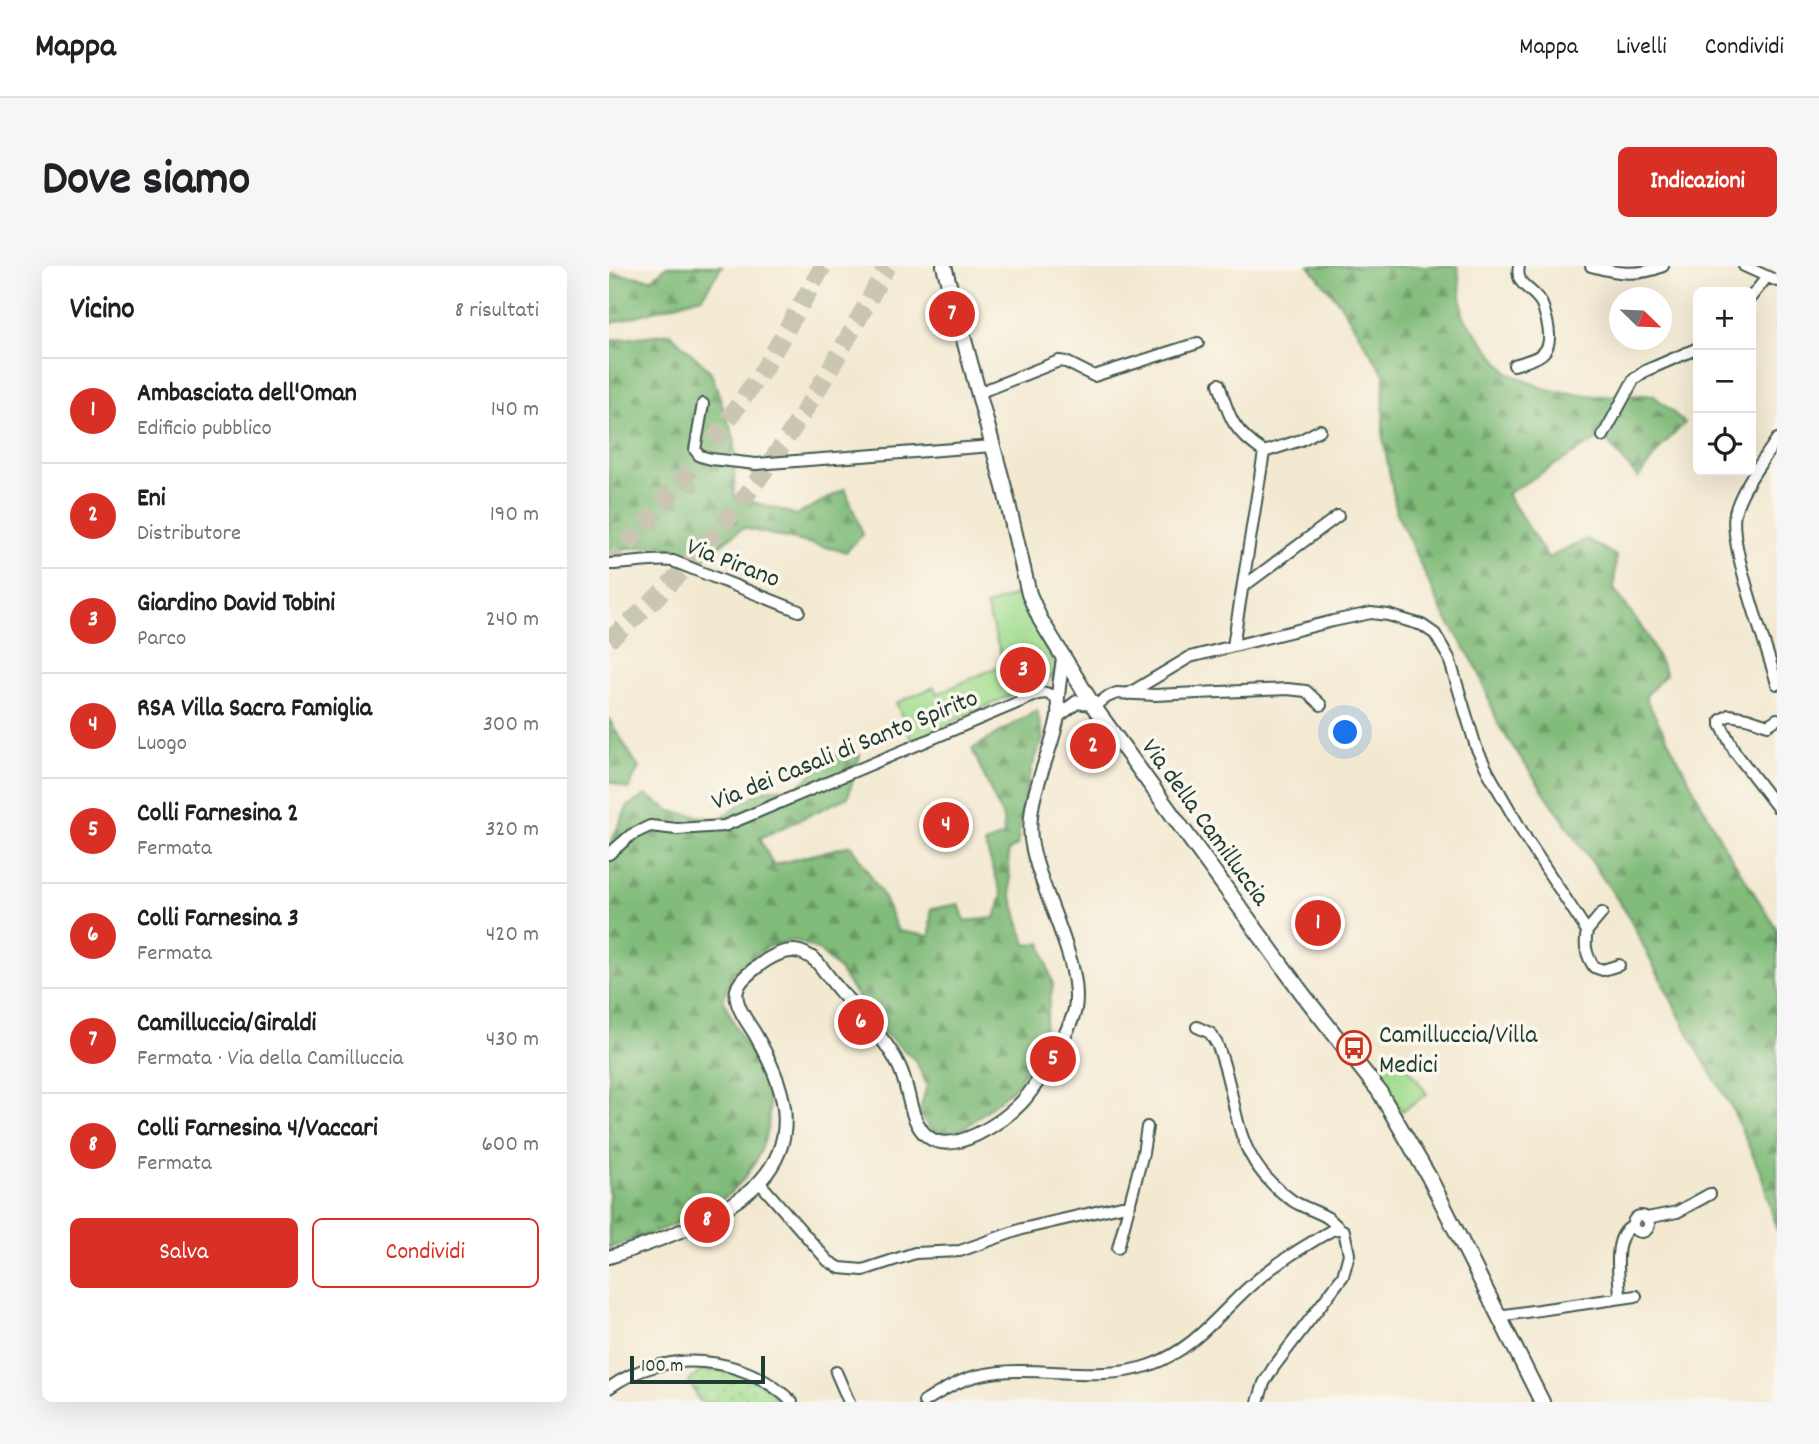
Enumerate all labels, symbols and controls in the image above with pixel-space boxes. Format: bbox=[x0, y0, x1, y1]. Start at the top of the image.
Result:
text: Mappa bbox=[35, 25, 116, 72]
text: Mappa bbox=[1519, 31, 1578, 65]
text: Livelli bbox=[1616, 31, 1667, 65]
text: Condividi bbox=[1705, 31, 1784, 65]
text: Dove siamo bbox=[42, 147, 250, 217]
button: Indicazioni bbox=[1618, 147, 1777, 217]
north arrow bbox=[1609, 287, 1672, 350]
map controls bbox=[1693, 287, 1756, 476]
button: + bbox=[1693, 287, 1756, 350]
pin: 7 bbox=[929, 288, 975, 340]
text: Vicino bbox=[70, 290, 135, 333]
text: 8 risultati bbox=[455, 295, 539, 328]
button: − bbox=[1693, 350, 1756, 413]
text: Ambasciata dell'Oman bbox=[137, 376, 357, 413]
text: 1 bbox=[90, 394, 96, 427]
text: 140 m bbox=[491, 394, 539, 427]
text: Edificio pubblico bbox=[137, 413, 272, 446]
button: locate bbox=[1693, 413, 1756, 476]
text: Eni bbox=[137, 481, 166, 518]
text: 2 bbox=[88, 499, 98, 532]
text: 190 m bbox=[490, 499, 539, 532]
text: Distributore bbox=[137, 518, 241, 551]
street label: Via Pirano bbox=[681, 530, 785, 599]
text: Giardino David Tobini bbox=[137, 586, 335, 623]
text: 3 bbox=[88, 604, 98, 637]
text: 240 m bbox=[486, 604, 539, 637]
text: Parco bbox=[137, 623, 186, 656]
pin: 3 bbox=[1000, 644, 1046, 696]
street label: Via dei Casali di Santo Spirito bbox=[707, 681, 984, 822]
text: RSA Villa Sacra Famiglia bbox=[137, 691, 372, 728]
text: 4 bbox=[88, 709, 98, 742]
text: 300 m bbox=[483, 709, 539, 742]
your location bbox=[1328, 715, 1362, 749]
pin: 2 bbox=[1070, 720, 1116, 772]
text: Luogo bbox=[137, 728, 187, 761]
street label: Via della Camilluccia bbox=[1131, 732, 1278, 915]
text: Colli Farnesina 2 bbox=[137, 796, 299, 833]
pin: 4 bbox=[923, 799, 969, 851]
text: 5 bbox=[88, 814, 98, 847]
text: 320 m bbox=[485, 814, 539, 847]
text: Fermata bbox=[137, 833, 212, 866]
pin: 1 bbox=[1295, 897, 1341, 949]
text: Colli Farnesina 3 bbox=[137, 901, 299, 938]
text: 6 bbox=[87, 919, 99, 952]
text: 420 m bbox=[486, 919, 539, 952]
text: Fermata bbox=[137, 938, 212, 971]
pin: 6 bbox=[838, 996, 884, 1048]
text: Camilluccia/Giraldi bbox=[137, 1006, 316, 1043]
place label: Camilluccia/Villa Medici bbox=[1379, 1018, 1538, 1085]
text: 7 bbox=[89, 1024, 97, 1057]
text: 430 m bbox=[486, 1024, 539, 1057]
bus stop icon: Camilluccia/Villa Medici bbox=[1335, 1029, 1373, 1067]
pin: 5 bbox=[1030, 1033, 1076, 1085]
text: Fermata · Via della Camilluccia bbox=[137, 1043, 403, 1076]
text: Colli Farnesina 4/Vaccari bbox=[137, 1111, 378, 1148]
text: 8 bbox=[88, 1129, 98, 1162]
text: 600 m bbox=[482, 1129, 539, 1162]
text: Fermata bbox=[137, 1148, 212, 1181]
pin: 8 bbox=[684, 1194, 730, 1246]
button: Salva bbox=[70, 1218, 298, 1288]
button: Condividi bbox=[312, 1218, 539, 1288]
scale bar bbox=[630, 1353, 765, 1385]
text: 100 m bbox=[641, 1354, 683, 1381]

